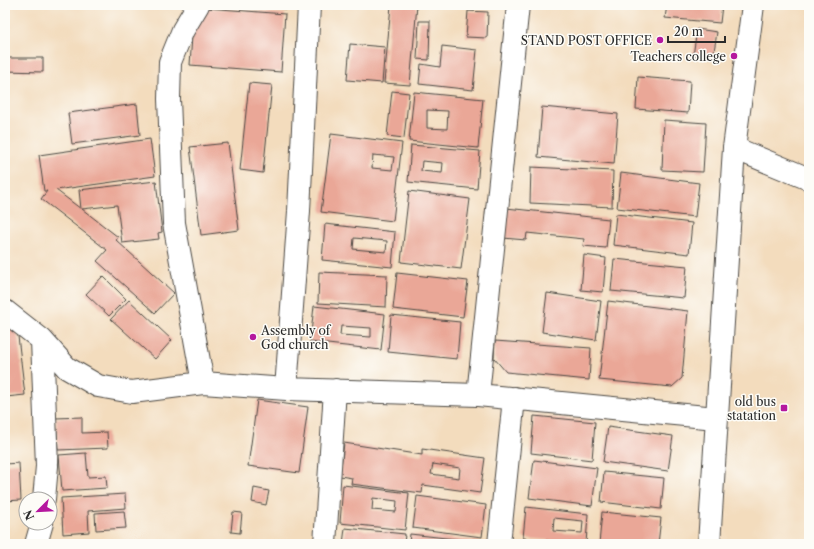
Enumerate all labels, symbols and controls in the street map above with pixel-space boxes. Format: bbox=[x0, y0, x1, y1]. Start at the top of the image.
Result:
scale bar bbox=[668, 18, 725, 44]
text: 20 m bbox=[674, 24, 703, 39]
place label: STAND POST OFFICE bbox=[521, 33, 652, 48]
marker: STAND POST OFFICE bbox=[655, 35, 665, 45]
place label: Teachers college bbox=[631, 49, 726, 64]
marker: Teachers college bbox=[729, 51, 739, 61]
place label: Assembly of God church bbox=[260, 323, 332, 352]
marker: Assembly of God church bbox=[248, 332, 258, 342]
place label: old bus statation bbox=[727, 394, 776, 423]
marker: old bus statation bbox=[779, 403, 789, 413]
north arrow bbox=[18, 491, 58, 531]
text: N bbox=[20, 507, 37, 522]

